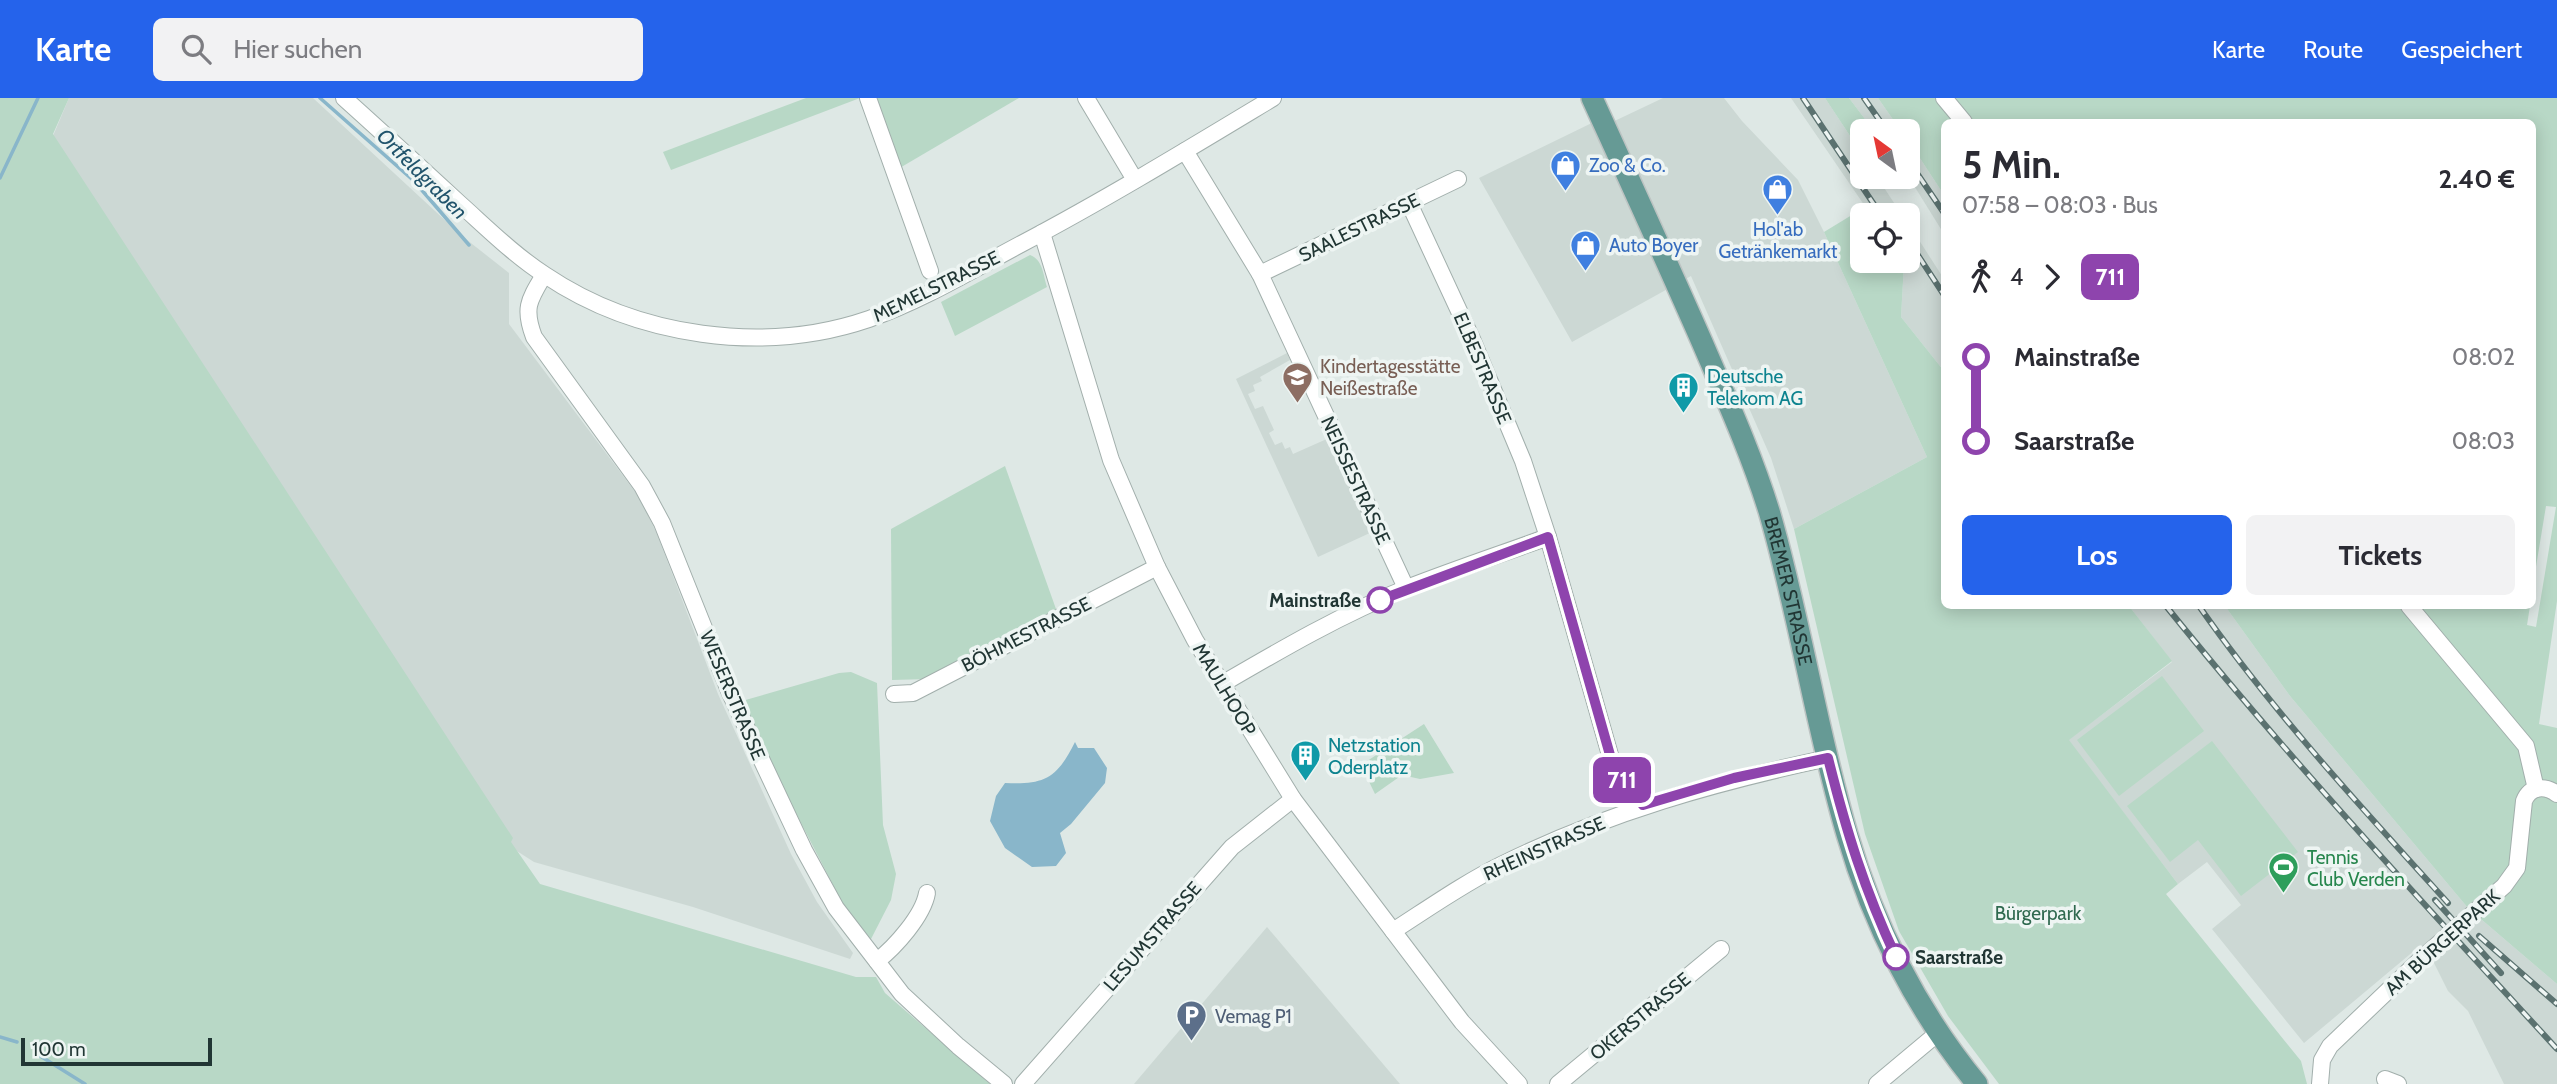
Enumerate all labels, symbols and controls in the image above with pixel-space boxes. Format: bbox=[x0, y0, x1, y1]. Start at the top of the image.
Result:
search box bbox=[153, 18, 643, 81]
text: Karte bbox=[35, 29, 111, 69]
icon: search bbox=[177, 30, 215, 68]
text: Hier suchen bbox=[233, 33, 362, 65]
text: Karte bbox=[2212, 35, 2265, 64]
text: Route bbox=[2303, 35, 2363, 64]
text: Gespeichert bbox=[2401, 35, 2522, 64]
north arrow bbox=[1850, 119, 1920, 189]
map controls bbox=[1850, 119, 1920, 273]
water label: Ortfeldgraben bbox=[372, 123, 473, 224]
text: 5 Min. bbox=[1962, 141, 2061, 188]
shop icon: Zoo & Co. bbox=[1549, 148, 1583, 192]
place label: Zoo & Co. bbox=[1589, 154, 1666, 177]
text: 2.40 € bbox=[2438, 163, 2515, 195]
shop icon: Hol'ab Getränkemarkt bbox=[1761, 173, 1795, 217]
street label: SAALESTRASSE bbox=[1295, 188, 1423, 267]
text: 07:58 – 08:03 · Bus bbox=[1962, 191, 2158, 219]
button: locate bbox=[1850, 203, 1920, 273]
place label: Hol'ab Getränkemarkt bbox=[1719, 218, 1838, 263]
shop icon: Auto Boyer bbox=[1569, 228, 1603, 272]
place label: Auto Boyer bbox=[1609, 234, 1698, 257]
street label: MEMELSTRASSE bbox=[869, 246, 1003, 327]
icon: walk bbox=[1962, 258, 2000, 296]
icon: forward bbox=[2033, 258, 2071, 296]
text: 711 bbox=[2095, 262, 2125, 291]
text: 4 bbox=[2010, 263, 2023, 291]
street label: ELBESTRASSE bbox=[1449, 309, 1516, 427]
text: Mainstraße bbox=[2014, 341, 2140, 373]
text: 08:02 bbox=[2452, 343, 2515, 371]
place label: Kindertagesstätte Neißestraße bbox=[1320, 355, 1461, 400]
school or university icon: Kindertagesstätte Neißestraße bbox=[1280, 360, 1314, 404]
place label: Deutsche Telekom AG bbox=[1707, 365, 1803, 410]
building icon: Deutsche Telekom AG bbox=[1667, 370, 1701, 414]
street label: NEISSESTRASSE bbox=[1316, 413, 1395, 548]
text: Saarstraße bbox=[2014, 425, 2134, 457]
text: 08:03 bbox=[2452, 427, 2515, 455]
street label: BREMER STRASSE bbox=[1759, 514, 1817, 668]
button: Los bbox=[1962, 515, 2232, 595]
button: Tickets bbox=[2246, 515, 2515, 595]
marker: Mainstraße bbox=[1367, 587, 1393, 613]
place label: Mainstraße bbox=[1269, 589, 1361, 612]
street label: BÖHMESTRASSE bbox=[958, 592, 1095, 677]
street label: WESERSTRASSE bbox=[695, 627, 770, 764]
street label: MAULHOOP bbox=[1188, 639, 1261, 740]
place label: Netzstation Oderplatz bbox=[1328, 734, 1421, 779]
building icon: Netzstation Oderplatz bbox=[1288, 739, 1322, 783]
line badge: 711 bbox=[1582, 757, 1662, 803]
text: 711 bbox=[1607, 765, 1637, 794]
street label: RHEINSTRASSE bbox=[1480, 811, 1609, 886]
place label: Tennis Club Verden bbox=[2307, 846, 2405, 891]
sports icon: Tennis Club Verden bbox=[2267, 851, 2301, 895]
street label: LESUMSTRASSE bbox=[1099, 877, 1206, 996]
street label: AM BÜRGERPARK bbox=[2380, 885, 2505, 1000]
park label: Bürgerpark bbox=[1995, 902, 2082, 925]
marker: Saarstraße bbox=[1883, 944, 1909, 970]
place label: Saarstraße bbox=[1915, 946, 2003, 969]
street label: OKERSTRASSE bbox=[1585, 968, 1695, 1065]
parking icon: Vemag P1 bbox=[1175, 999, 1209, 1043]
place label: Vemag P1 bbox=[1215, 1005, 1292, 1028]
scale bar bbox=[21, 1035, 212, 1067]
text: 100 m bbox=[32, 1038, 86, 1061]

